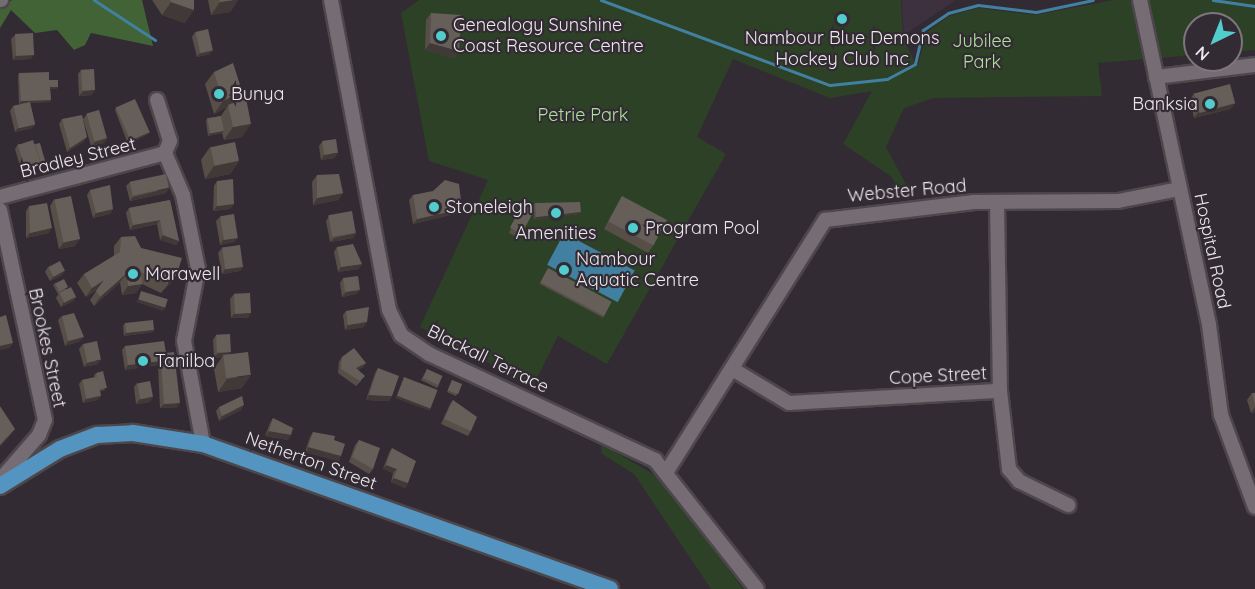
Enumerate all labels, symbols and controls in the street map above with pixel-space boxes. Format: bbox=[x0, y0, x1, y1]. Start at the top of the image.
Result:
marker: Nambour Blue Demons Hockey Club Inc bbox=[835, 12, 849, 26]
north arrow bbox=[1183, 12, 1243, 72]
place label: Genealogy Sunshine Coast Resource Centre bbox=[453, 15, 644, 57]
place label: Nambour Blue Demons Hockey Club Inc bbox=[745, 28, 939, 70]
marker: Genealogy Sunshine Coast Resource Centre bbox=[434, 29, 448, 43]
park label: Jubilee Park bbox=[952, 31, 1012, 74]
text: N bbox=[1191, 42, 1213, 65]
place label: Bunya bbox=[231, 83, 284, 105]
marker: Bunya bbox=[212, 87, 226, 101]
place label: Banksia bbox=[1132, 93, 1198, 115]
marker: Banksia bbox=[1203, 97, 1217, 111]
park label: Petrie Park bbox=[538, 104, 628, 126]
street label: Bradley Street bbox=[18, 133, 138, 183]
street label: Webster Road bbox=[847, 175, 967, 207]
street label: Hospital Road bbox=[1189, 191, 1235, 311]
place label: Stoneleigh bbox=[446, 196, 533, 218]
marker: Stoneleigh bbox=[427, 200, 441, 214]
marker: Amenities bbox=[549, 206, 563, 220]
place label: Program Pool bbox=[645, 217, 760, 239]
marker: Program Pool bbox=[626, 221, 640, 235]
place label: Amenities bbox=[515, 222, 597, 244]
place label: Nambour Aquatic Centre bbox=[576, 249, 699, 292]
place label: Marawell bbox=[145, 263, 220, 285]
marker: Nambour Aquatic Centre bbox=[557, 263, 571, 277]
marker: Marawell bbox=[126, 267, 140, 281]
street label: Brookes Street bbox=[24, 286, 70, 410]
street label: Blackall Terrace bbox=[424, 320, 552, 398]
place label: Tanilba bbox=[155, 350, 215, 372]
marker: Tanilba bbox=[136, 354, 150, 368]
street label: Cope Street bbox=[889, 363, 987, 389]
street label: Netherton Street bbox=[242, 427, 380, 495]

